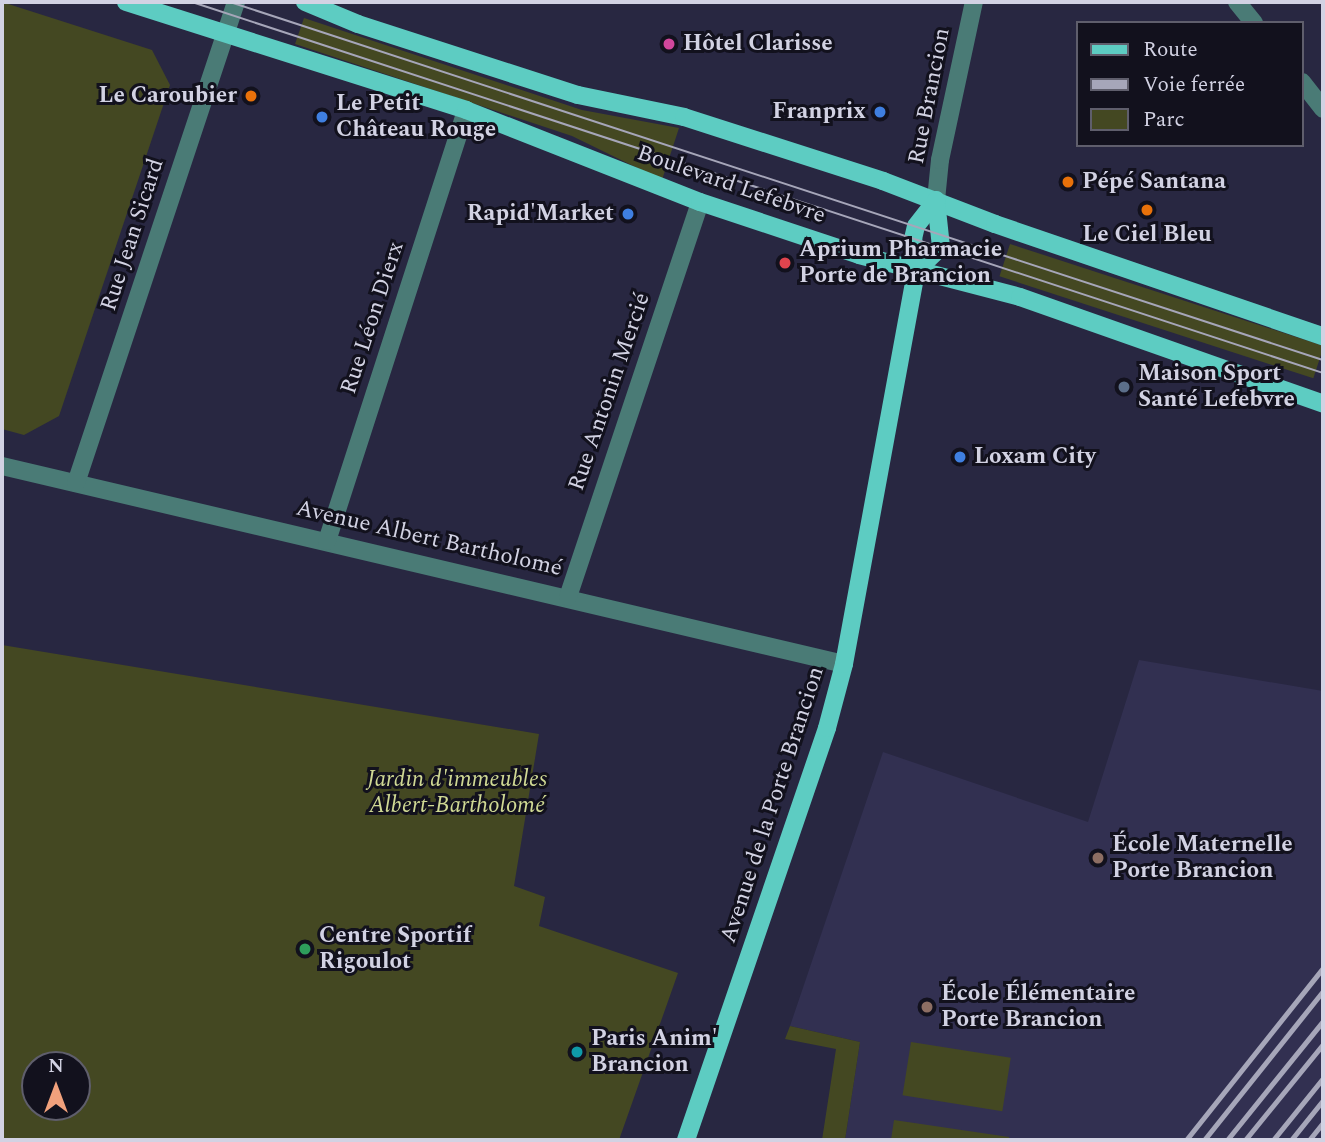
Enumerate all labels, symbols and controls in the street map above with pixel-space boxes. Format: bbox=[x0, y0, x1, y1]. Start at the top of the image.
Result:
legend bbox=[1076, 21, 1304, 147]
street label: Rue Brancion bbox=[903, 26, 957, 166]
place label: Hôtel Clarisse bbox=[683, 30, 833, 58]
text: Route bbox=[1143, 34, 1198, 66]
marker: Hôtel Clarisse bbox=[661, 36, 677, 52]
text: Voie ferrée bbox=[1143, 69, 1245, 101]
place label: Le Caroubier bbox=[99, 82, 237, 110]
marker: Le Caroubier bbox=[243, 88, 259, 104]
place label: Le Petit Château Rouge bbox=[336, 90, 496, 144]
place label: Franprix bbox=[772, 98, 866, 126]
marker: Franprix bbox=[872, 104, 888, 120]
text: Parc bbox=[1143, 104, 1185, 136]
marker: Le Petit Château Rouge bbox=[314, 109, 330, 125]
street label: Boulevard Lefebvre bbox=[633, 140, 829, 230]
street label: Rue Jean Sicard bbox=[95, 155, 171, 315]
place label: Pépé Santana bbox=[1082, 168, 1226, 196]
marker: Pépé Santana bbox=[1060, 174, 1076, 190]
place label: Rapid'Market bbox=[467, 200, 614, 228]
marker: Le Ciel Bleu bbox=[1139, 202, 1155, 218]
marker: Rapid'Market bbox=[620, 206, 636, 222]
place label: Le Ciel Bleu bbox=[1082, 221, 1212, 249]
place label: Aprium Pharmacie Porte de Brancion bbox=[799, 236, 1002, 290]
street label: Rue Léon Dierx bbox=[335, 238, 411, 398]
marker: Aprium Pharmacie Porte de Brancion bbox=[777, 255, 793, 271]
street label: Rue Antonin Mercié bbox=[563, 289, 657, 495]
place label: Maison Sport Santé Lefebvre bbox=[1138, 360, 1295, 414]
marker: Maison Sport Santé Lefebvre bbox=[1116, 379, 1132, 395]
place label: Loxam City bbox=[974, 443, 1096, 471]
marker: Loxam City bbox=[952, 449, 968, 465]
street label: Avenue Albert Bartholomé bbox=[293, 495, 565, 583]
street label: Avenue de la Porte Brancion bbox=[715, 663, 831, 947]
park label: Jardin d'immeubles Albert-Bartholomé bbox=[367, 766, 547, 820]
place label: École Maternelle Porte Brancion bbox=[1112, 831, 1293, 885]
marker: École Maternelle Porte Brancion bbox=[1090, 850, 1106, 866]
place label: Centre Sportif Rigoulot bbox=[319, 922, 471, 976]
marker: Centre Sportif Rigoulot bbox=[297, 941, 313, 957]
place label: École Élémentaire Porte Brancion bbox=[941, 980, 1135, 1034]
marker: École Élémentaire Porte Brancion bbox=[919, 999, 935, 1015]
place label: Paris Anim' Brancion bbox=[591, 1025, 718, 1079]
marker: Paris Anim' Brancion bbox=[569, 1044, 585, 1060]
north arrow bbox=[21, 1051, 91, 1121]
text: N bbox=[48, 1052, 64, 1081]

